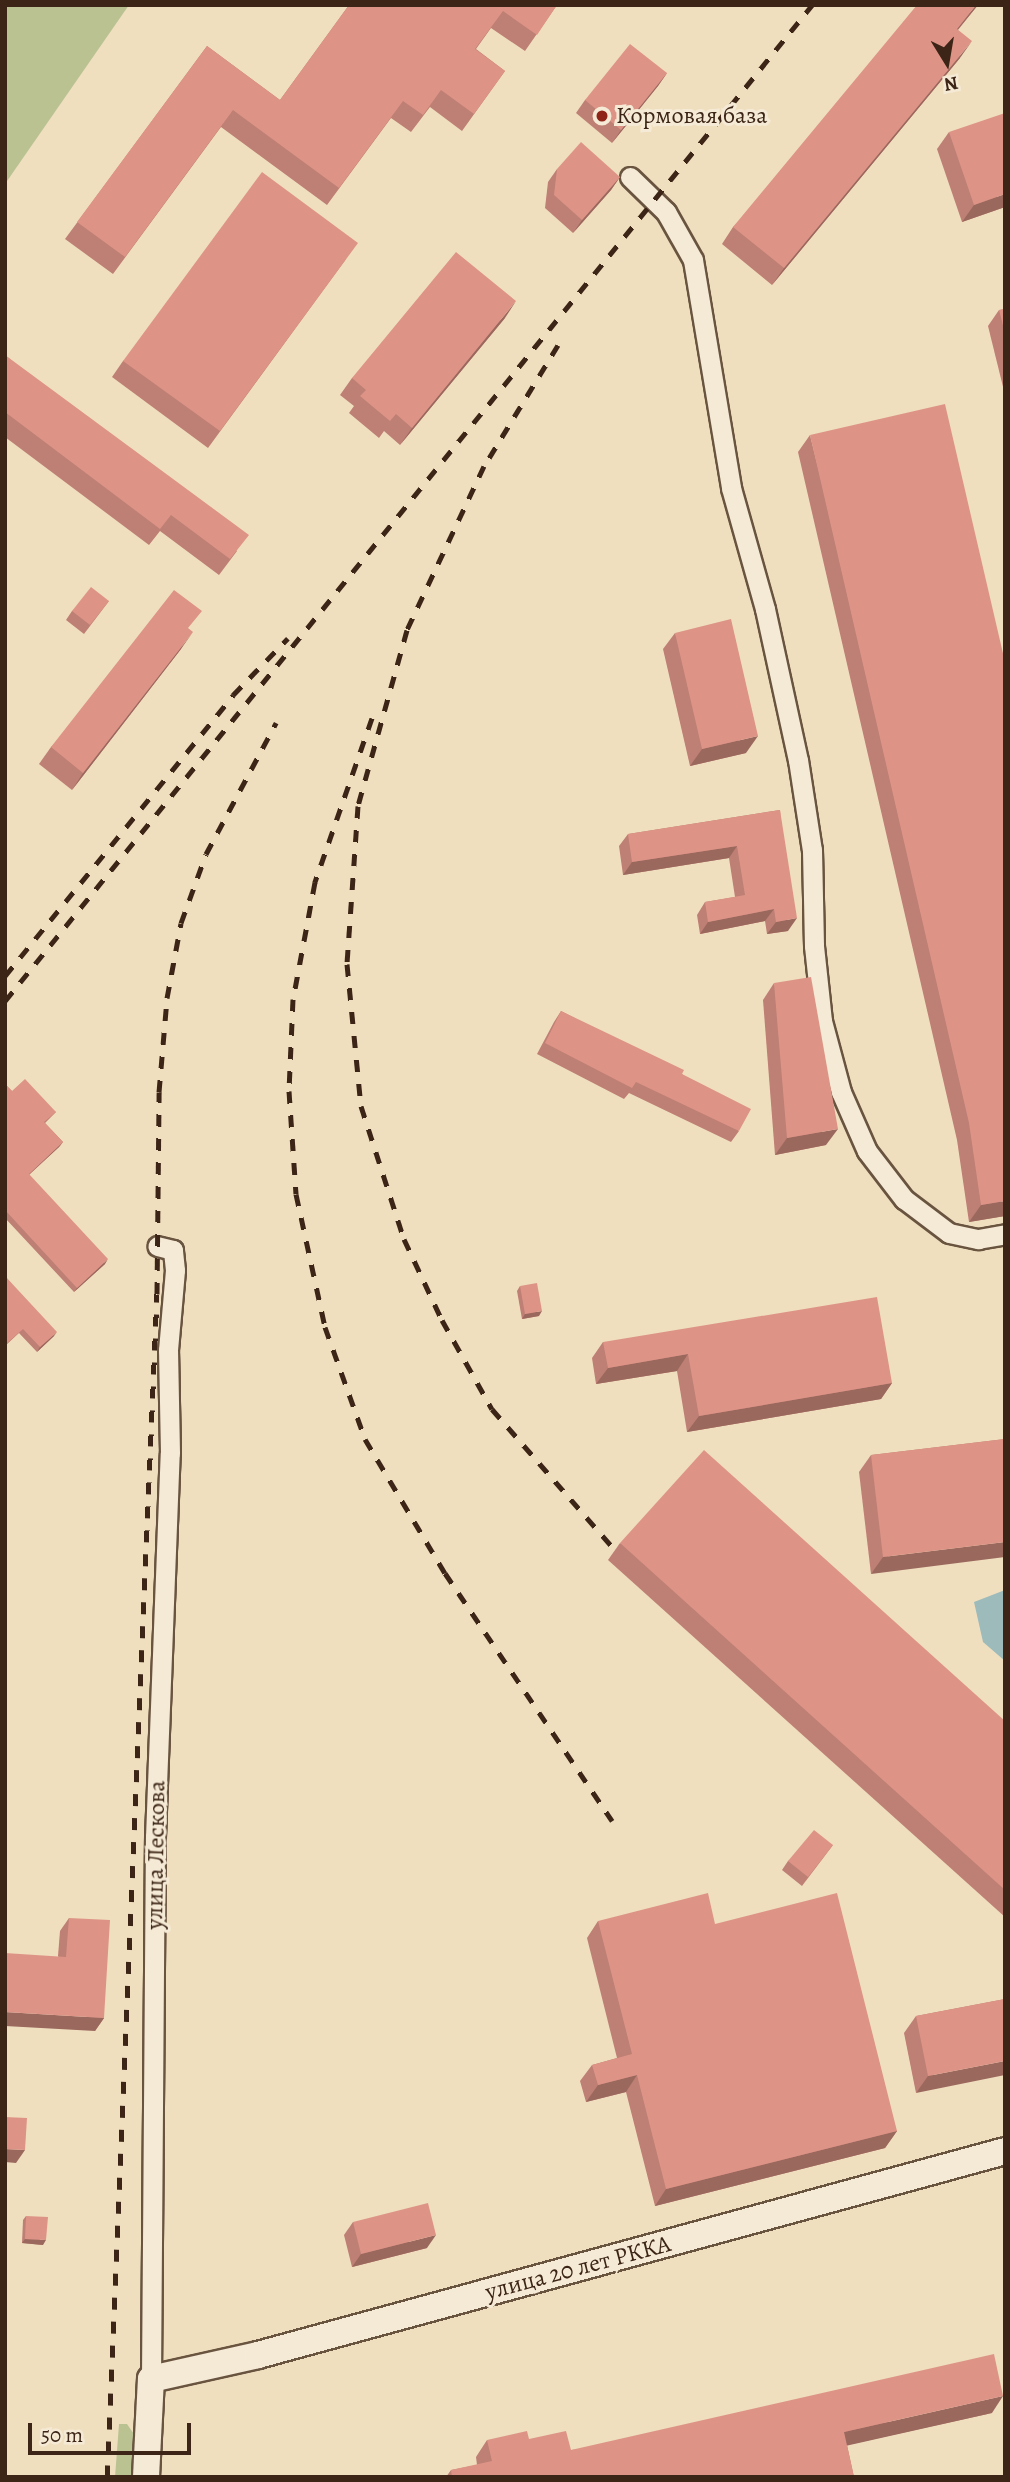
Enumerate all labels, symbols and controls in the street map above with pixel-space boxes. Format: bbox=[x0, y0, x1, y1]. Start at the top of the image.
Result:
north arrow bbox=[912, 28, 982, 98]
text: N bbox=[942, 70, 960, 98]
place label: Кормовая база bbox=[616, 102, 767, 130]
marker: Кормовая база bbox=[594, 108, 610, 124]
street label: улица Лескова bbox=[140, 1780, 172, 1930]
street label: улица 20 лет РККА bbox=[482, 2229, 674, 2307]
scale bar bbox=[32, 2408, 194, 2452]
text: 50 m bbox=[41, 2421, 83, 2449]

